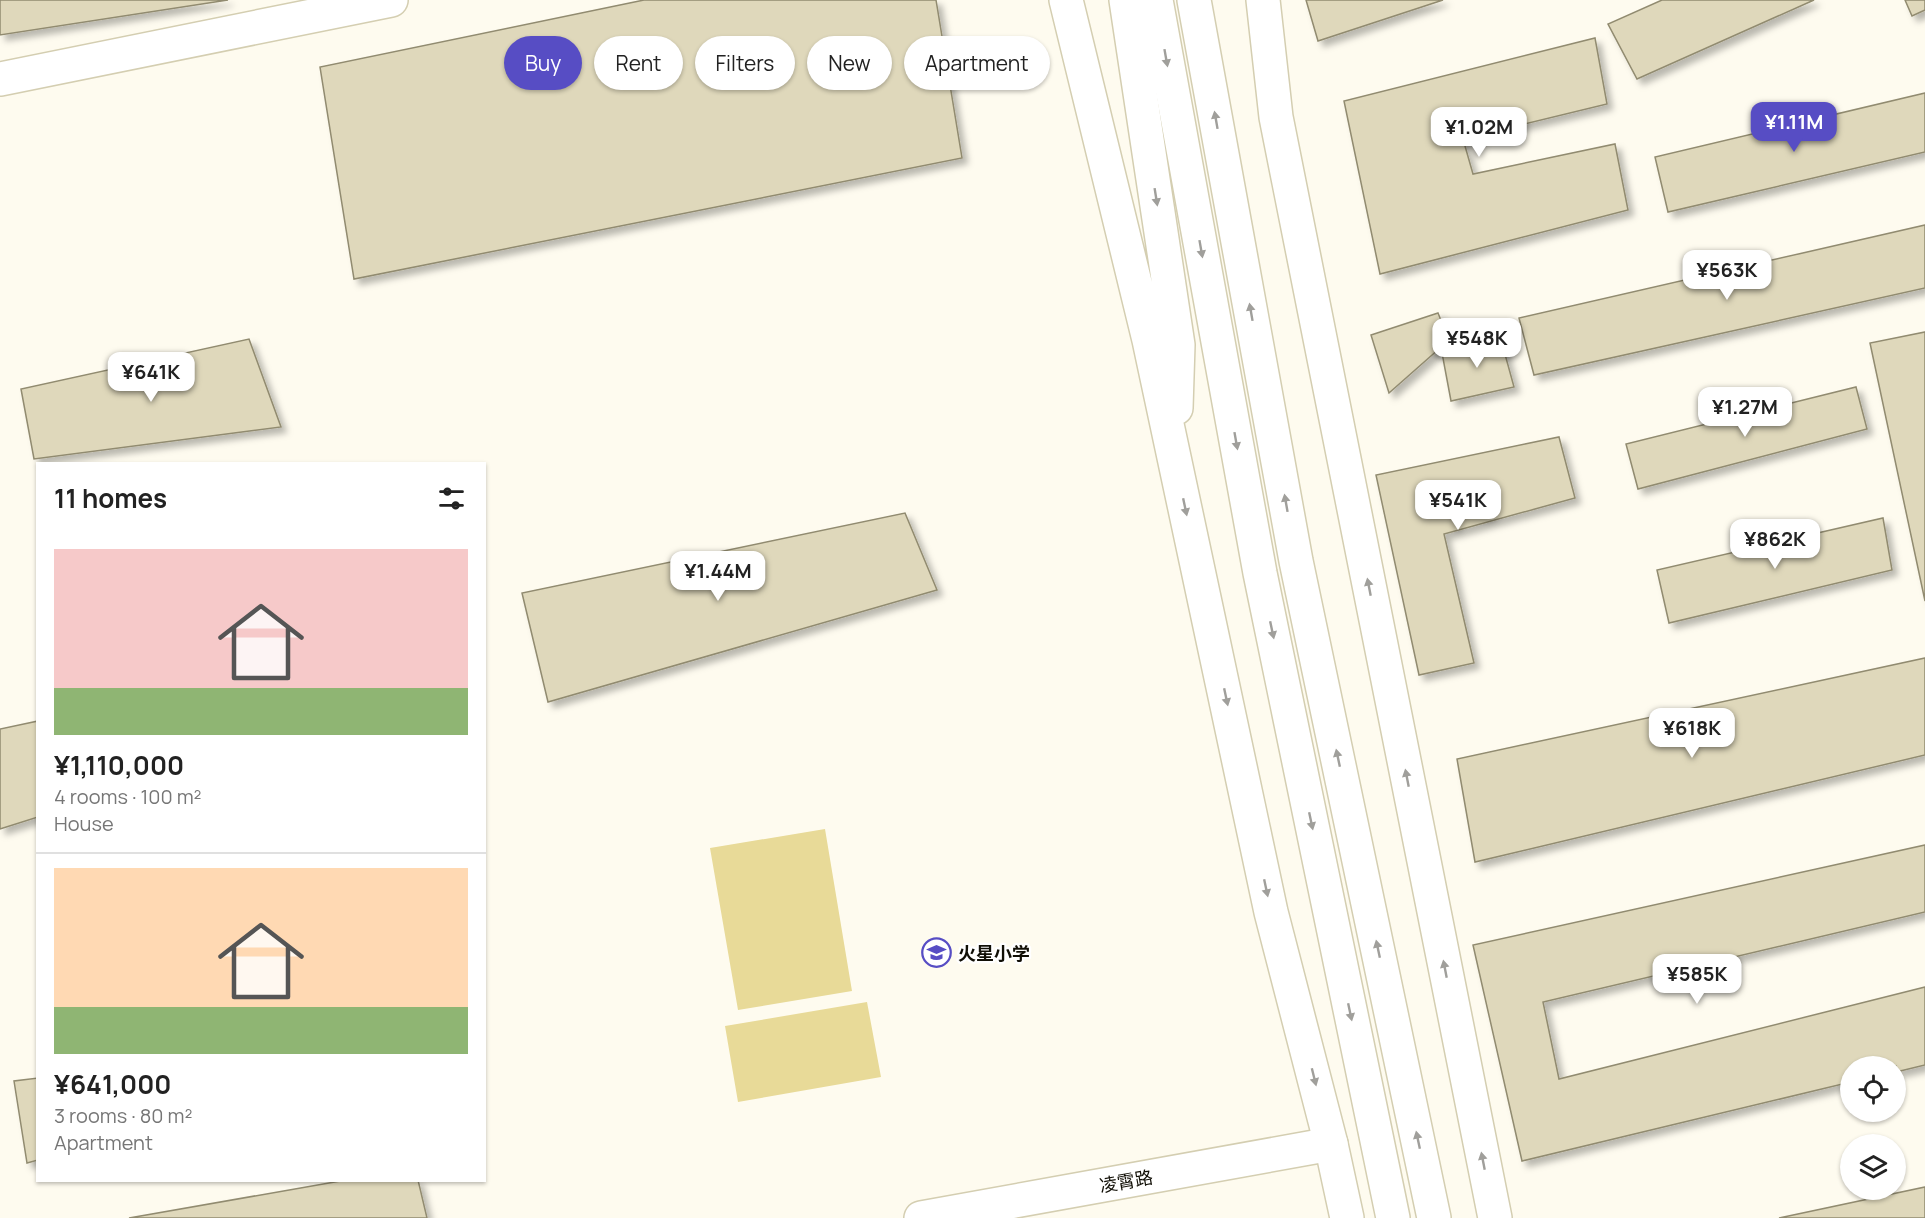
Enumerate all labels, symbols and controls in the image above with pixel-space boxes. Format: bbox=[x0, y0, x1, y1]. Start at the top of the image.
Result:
chip: Buy bbox=[504, 36, 582, 90]
chip: Rent bbox=[594, 36, 683, 90]
chip: Filters bbox=[695, 36, 795, 90]
chip: New bbox=[807, 36, 892, 90]
chip: Apartment bbox=[904, 36, 1050, 90]
one-way arrow bbox=[1162, 48, 1171, 67]
pin: ¥1.11M bbox=[1745, 102, 1843, 153]
pin: ¥1.02M bbox=[1430, 107, 1528, 158]
text: ¥1.11M bbox=[1765, 108, 1823, 135]
one-way arrow bbox=[1211, 110, 1220, 129]
text: ¥1.02M bbox=[1445, 113, 1513, 140]
one-way arrow bbox=[1152, 187, 1161, 206]
one-way arrow bbox=[1197, 240, 1206, 259]
pin: ¥563K bbox=[1685, 250, 1769, 301]
text: ¥563K bbox=[1697, 256, 1757, 283]
one-way arrow bbox=[1246, 302, 1255, 321]
pin: ¥548K bbox=[1435, 318, 1519, 369]
text: ¥548K bbox=[1446, 324, 1508, 351]
pin: ¥641K bbox=[109, 352, 193, 403]
text: ¥641K bbox=[122, 358, 180, 385]
pin: ¥1.27M bbox=[1696, 387, 1794, 438]
text: ¥1.27M bbox=[1712, 393, 1778, 420]
one-way arrow bbox=[1232, 432, 1241, 451]
text: 11 homes bbox=[54, 480, 167, 516]
pin: ¥541K bbox=[1416, 480, 1500, 531]
icon: filters bbox=[435, 482, 468, 515]
text: ¥541K bbox=[1429, 486, 1487, 513]
one-way arrow bbox=[1281, 494, 1290, 513]
one-way arrow bbox=[1181, 497, 1190, 516]
pin: ¥862K bbox=[1733, 519, 1817, 570]
text: ¥862K bbox=[1744, 525, 1806, 552]
pin: ¥1.44M bbox=[669, 551, 767, 602]
text: ¥1.44M bbox=[684, 557, 752, 584]
one-way arrow bbox=[1364, 577, 1373, 596]
icon: home bbox=[207, 588, 315, 696]
one-way arrow bbox=[1268, 621, 1277, 640]
one-way arrow bbox=[1222, 688, 1231, 707]
pin: ¥618K bbox=[1650, 708, 1734, 759]
text: ¥618K bbox=[1663, 714, 1721, 741]
text: ¥1,110,000 bbox=[54, 747, 184, 783]
one-way arrow bbox=[1333, 749, 1342, 768]
one-way arrow bbox=[1402, 768, 1411, 787]
text: 4 rooms · 100 m² bbox=[54, 783, 202, 810]
text: House bbox=[54, 810, 114, 837]
one-way arrow bbox=[1307, 812, 1316, 831]
one-way arrow bbox=[1262, 879, 1272, 897]
icon: home bbox=[207, 907, 315, 1015]
school or university icon: 火星小学 bbox=[921, 937, 953, 969]
one-way arrow bbox=[1372, 940, 1382, 959]
place label: 火星小学 bbox=[958, 941, 1030, 965]
pin: ¥585K bbox=[1655, 954, 1739, 1005]
one-way arrow bbox=[1440, 960, 1449, 979]
text: ¥585K bbox=[1667, 960, 1727, 987]
one-way arrow bbox=[1346, 1003, 1356, 1022]
map controls bbox=[1840, 1056, 1906, 1200]
button: locate bbox=[1840, 1056, 1906, 1122]
text: ¥641,000 bbox=[54, 1066, 171, 1102]
one-way arrow bbox=[1309, 1068, 1319, 1086]
text: 3 rooms · 80 m² bbox=[54, 1102, 193, 1129]
text: Apartment bbox=[54, 1129, 153, 1156]
one-way arrow bbox=[1412, 1131, 1422, 1149]
button: layers bbox=[1840, 1134, 1906, 1200]
one-way arrow bbox=[1478, 1151, 1488, 1170]
street label: 凌霄路 bbox=[1097, 1164, 1155, 1198]

